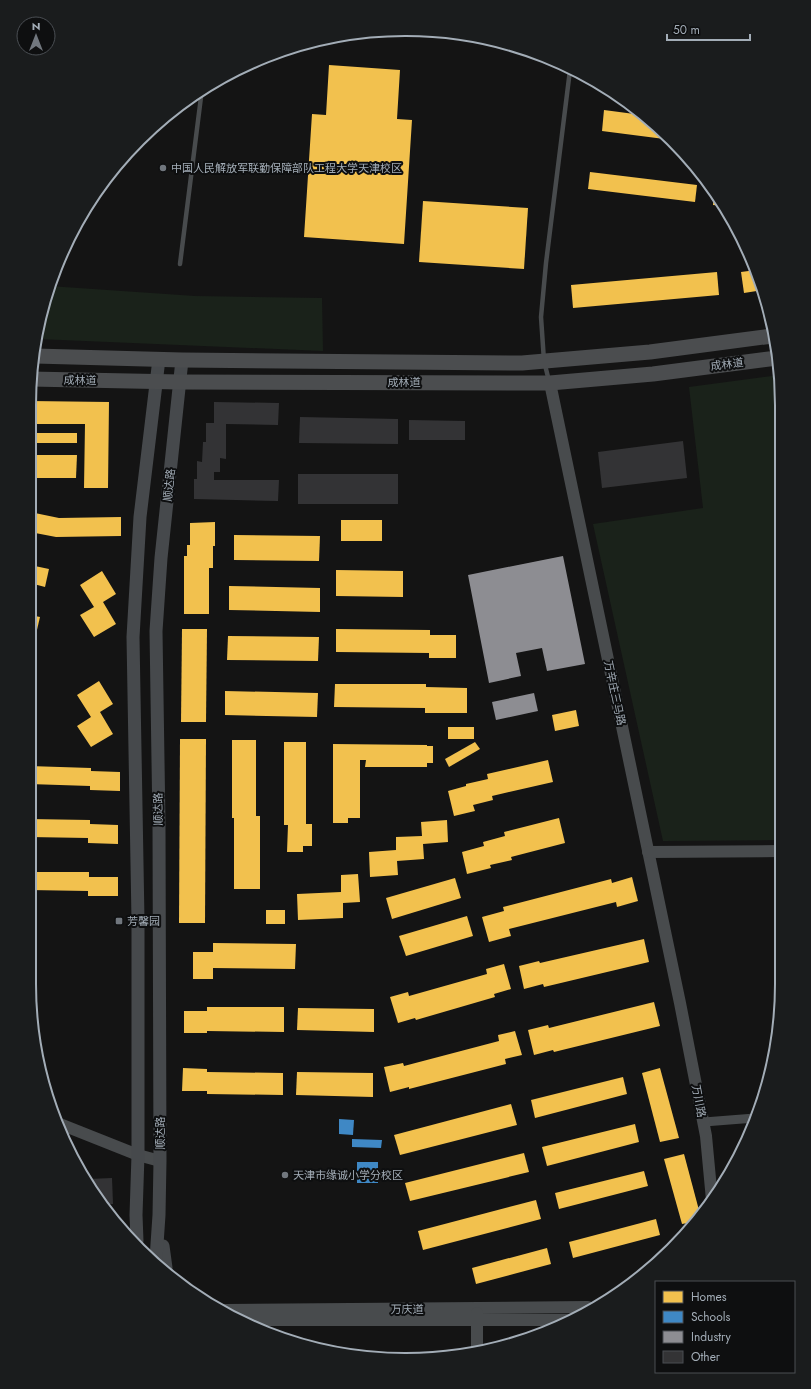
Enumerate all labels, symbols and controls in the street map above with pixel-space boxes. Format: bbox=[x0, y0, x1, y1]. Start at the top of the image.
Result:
north arrow bbox=[16, 16, 56, 56]
scale bar bbox=[667, 16, 750, 42]
text: N bbox=[32, 18, 40, 34]
text: 50 m bbox=[673, 21, 700, 39]
place label: 中国人民解放军联勤保障部队工程大学天津校区 bbox=[171, 160, 402, 176]
marker: 中国人民解放军联勤保障部队工程大学天津校区 bbox=[158, 163, 168, 173]
street label: 成林道 bbox=[710, 354, 744, 374]
street label: 成林道 bbox=[63, 372, 97, 388]
street label: 成林道 bbox=[388, 374, 421, 390]
street label: 顺达路 bbox=[159, 468, 179, 502]
street label: 万辛庄三马路 bbox=[600, 659, 630, 727]
street label: 顺达路 bbox=[150, 792, 166, 826]
place label: 芳馨园 bbox=[127, 913, 160, 929]
marker: 芳馨园 bbox=[114, 916, 124, 926]
street label: 万川路 bbox=[688, 1083, 710, 1119]
street label: 顺达路 bbox=[152, 1117, 168, 1150]
place label: 天津市缘诚小学分校区 bbox=[293, 1167, 403, 1183]
marker: 天津市缘诚小学分校区 bbox=[280, 1170, 290, 1180]
legend bbox=[655, 1281, 795, 1373]
text: Homes bbox=[691, 1288, 727, 1306]
street label: 万庆道 bbox=[391, 1301, 424, 1317]
text: Schools bbox=[691, 1308, 730, 1326]
text: Industry bbox=[691, 1328, 732, 1346]
text: Other bbox=[691, 1348, 721, 1366]

